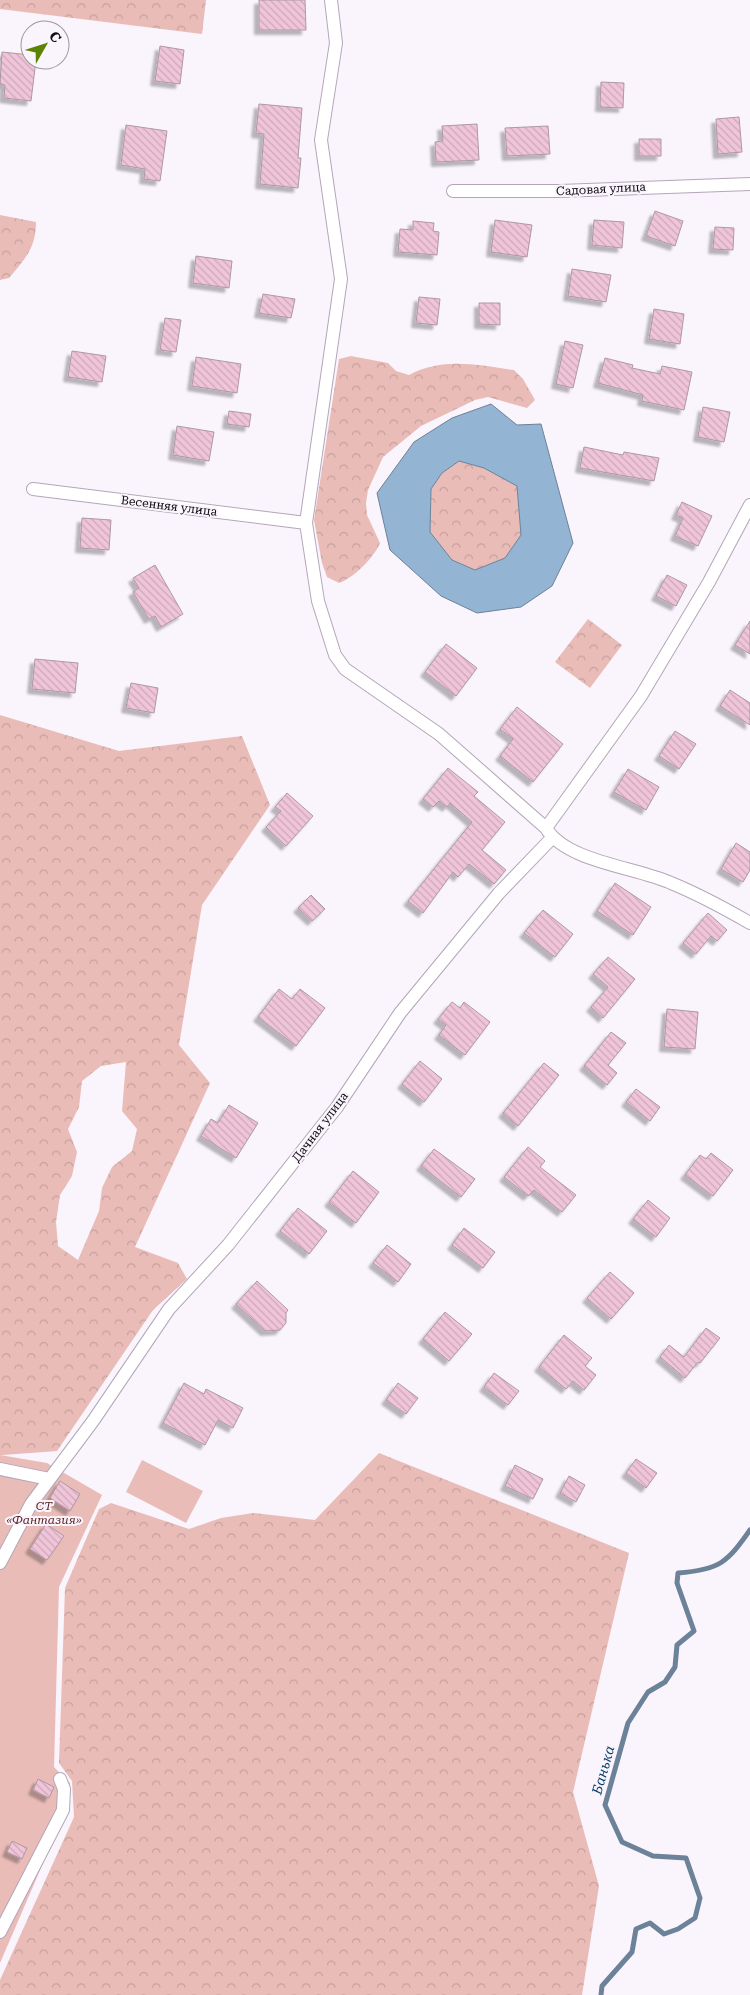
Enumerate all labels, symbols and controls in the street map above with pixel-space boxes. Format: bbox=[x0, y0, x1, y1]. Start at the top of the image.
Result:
north arrow bbox=[20, 20, 70, 70]
text: С bbox=[46, 28, 65, 46]
street label: Садовая улица bbox=[556, 180, 647, 198]
street label: Весенняя улица bbox=[120, 493, 218, 519]
street label: Дачная улица bbox=[289, 1089, 351, 1165]
park label: СТ «Фантазия» bbox=[6, 1499, 82, 1527]
water label: Банька bbox=[588, 1744, 618, 1797]

